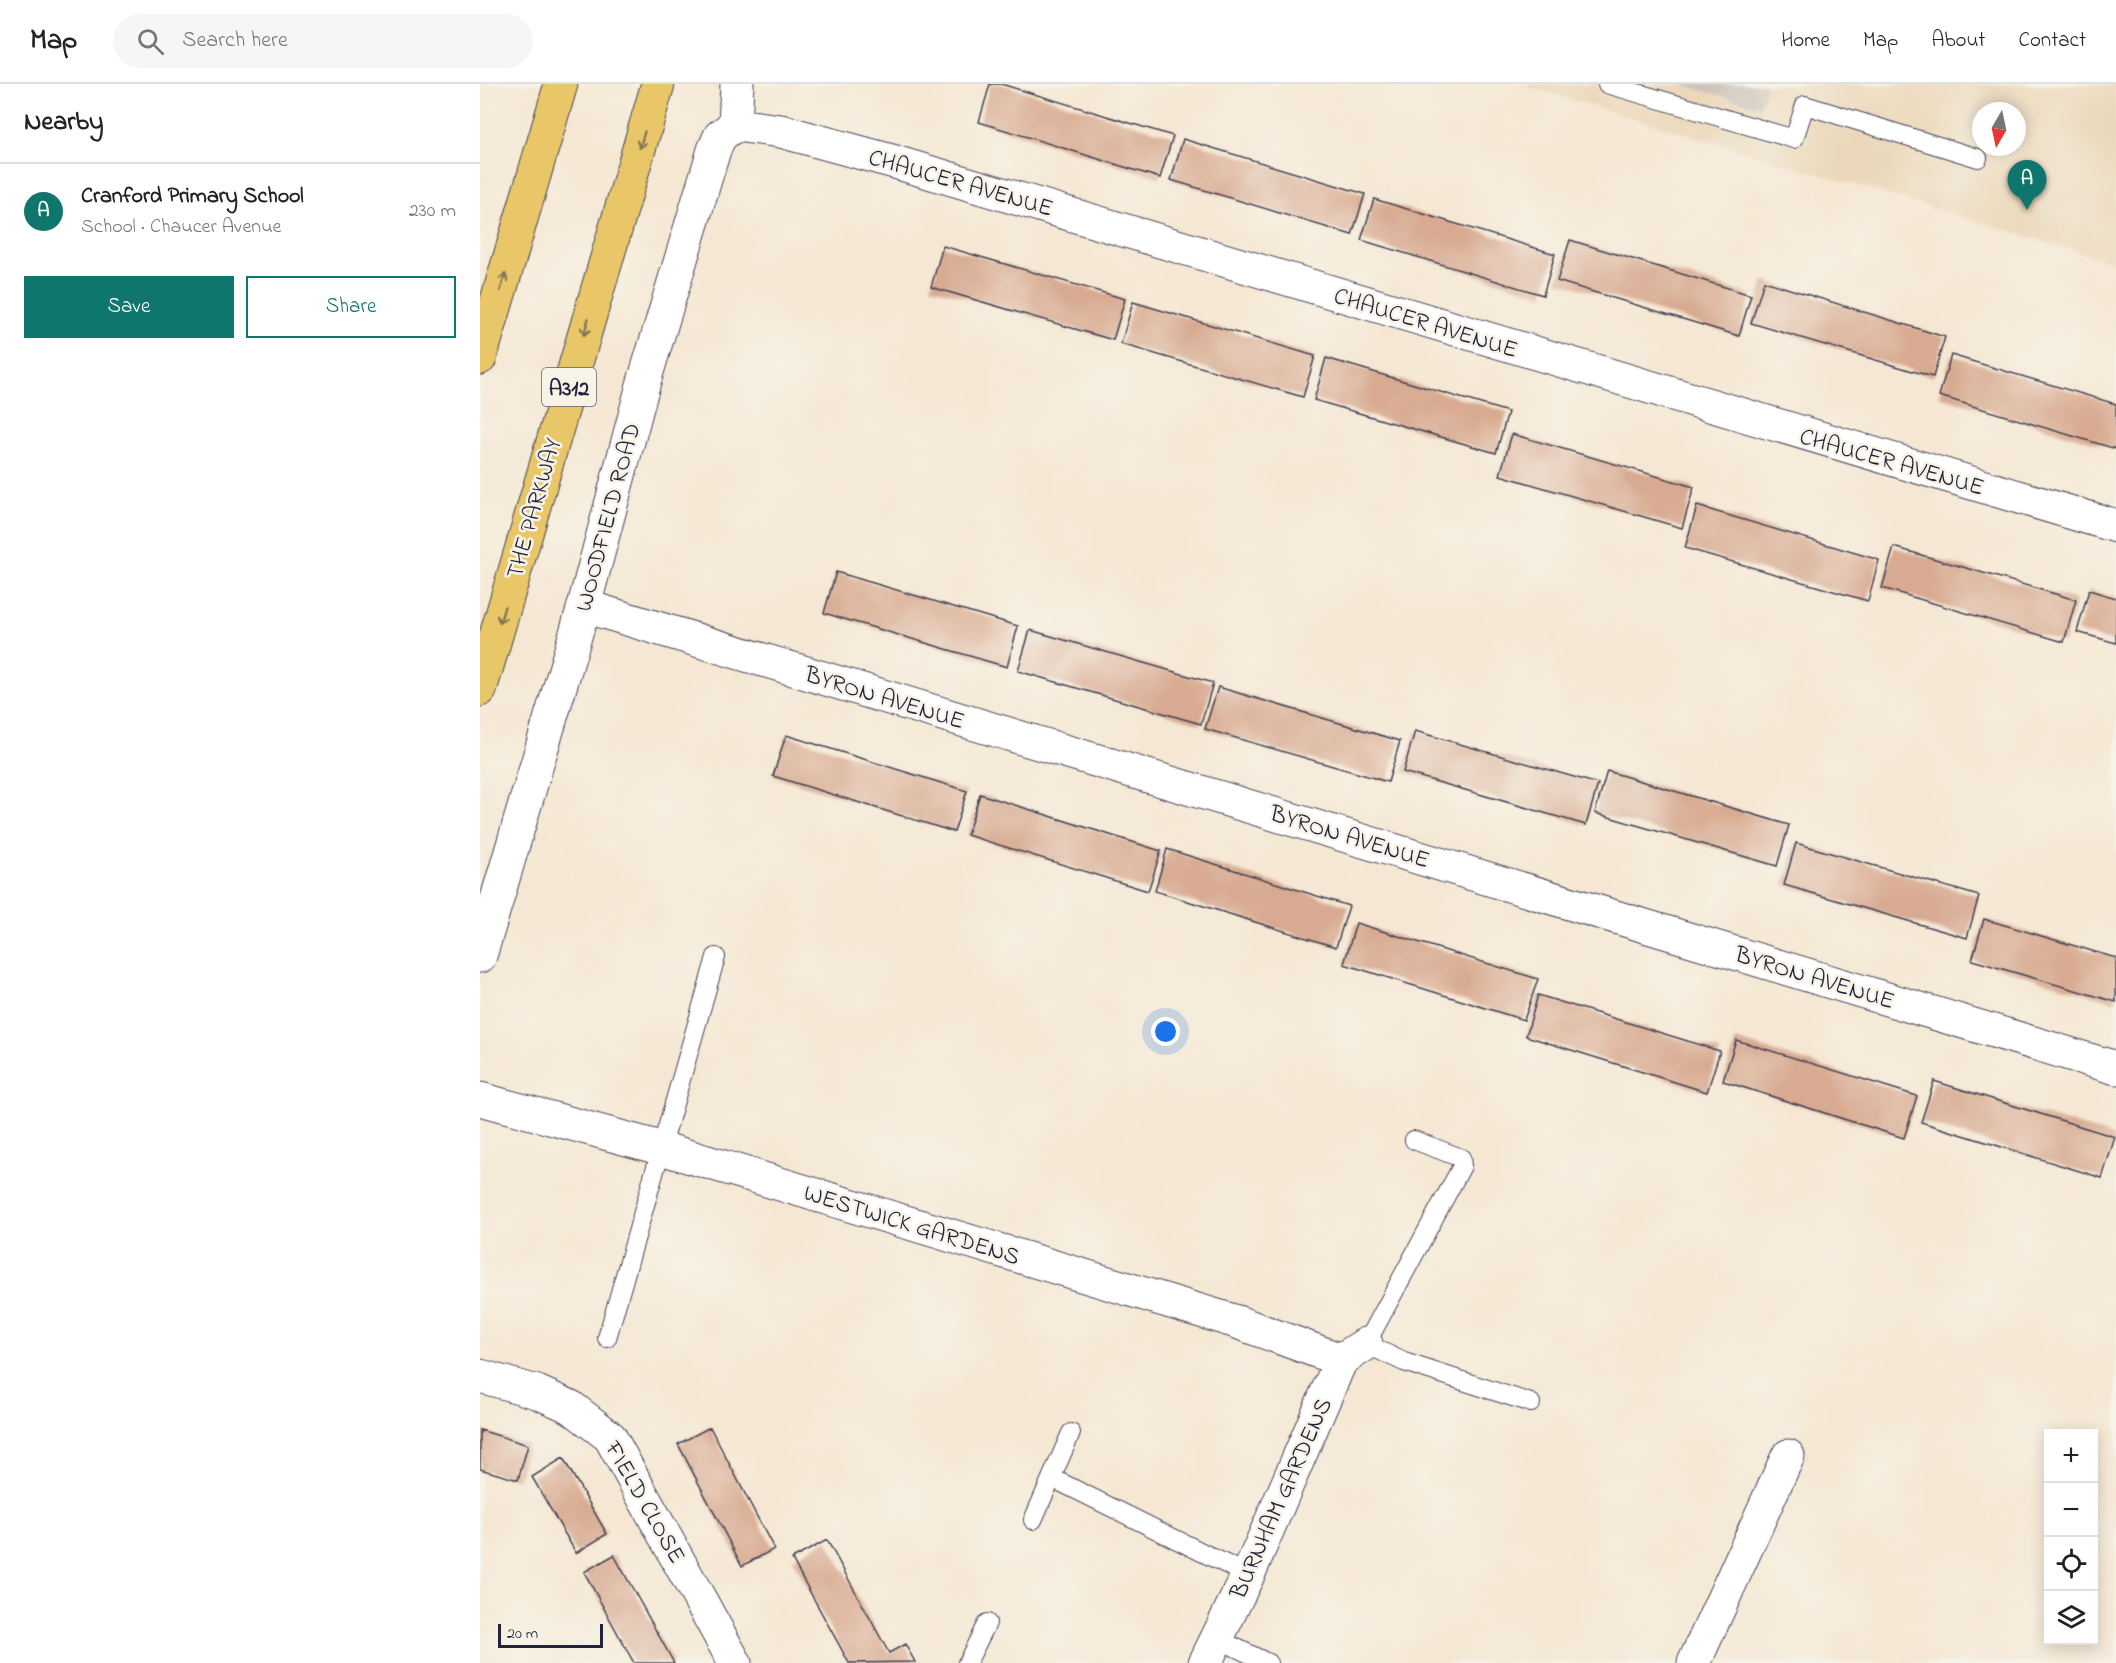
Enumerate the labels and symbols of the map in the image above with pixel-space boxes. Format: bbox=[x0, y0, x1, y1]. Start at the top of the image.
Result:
north arrow bbox=[1972, 102, 2026, 156]
one-way arrow bbox=[636, 130, 647, 149]
street label: CHAUCER AVENUE bbox=[864, 141, 1057, 227]
pin: A bbox=[2008, 160, 2046, 210]
one-way arrow bbox=[498, 273, 509, 292]
street label: CHAUCER AVENUE bbox=[1329, 280, 1522, 369]
one-way arrow bbox=[580, 317, 591, 336]
road number: A312 bbox=[542, 368, 596, 406]
street label: WOODFIELD ROAD bbox=[567, 420, 651, 616]
street label: CHAUCER AVENUE bbox=[1795, 420, 1988, 506]
street label: THE PARKWAY bbox=[499, 434, 572, 583]
one-way arrow bbox=[496, 605, 507, 624]
street label: BYRON AVENUE bbox=[799, 658, 968, 740]
street label: BYRON AVENUE bbox=[1264, 797, 1433, 879]
street label: BYRON AVENUE bbox=[1729, 938, 1898, 1020]
your location bbox=[1151, 1017, 1180, 1046]
street label: WESTWICK GARDENS bbox=[799, 1177, 1024, 1276]
street label: BURNHAM GARDENS bbox=[1222, 1393, 1342, 1606]
street label: FIELD CLOSE bbox=[594, 1435, 693, 1571]
scale bar bbox=[498, 1621, 603, 1648]

